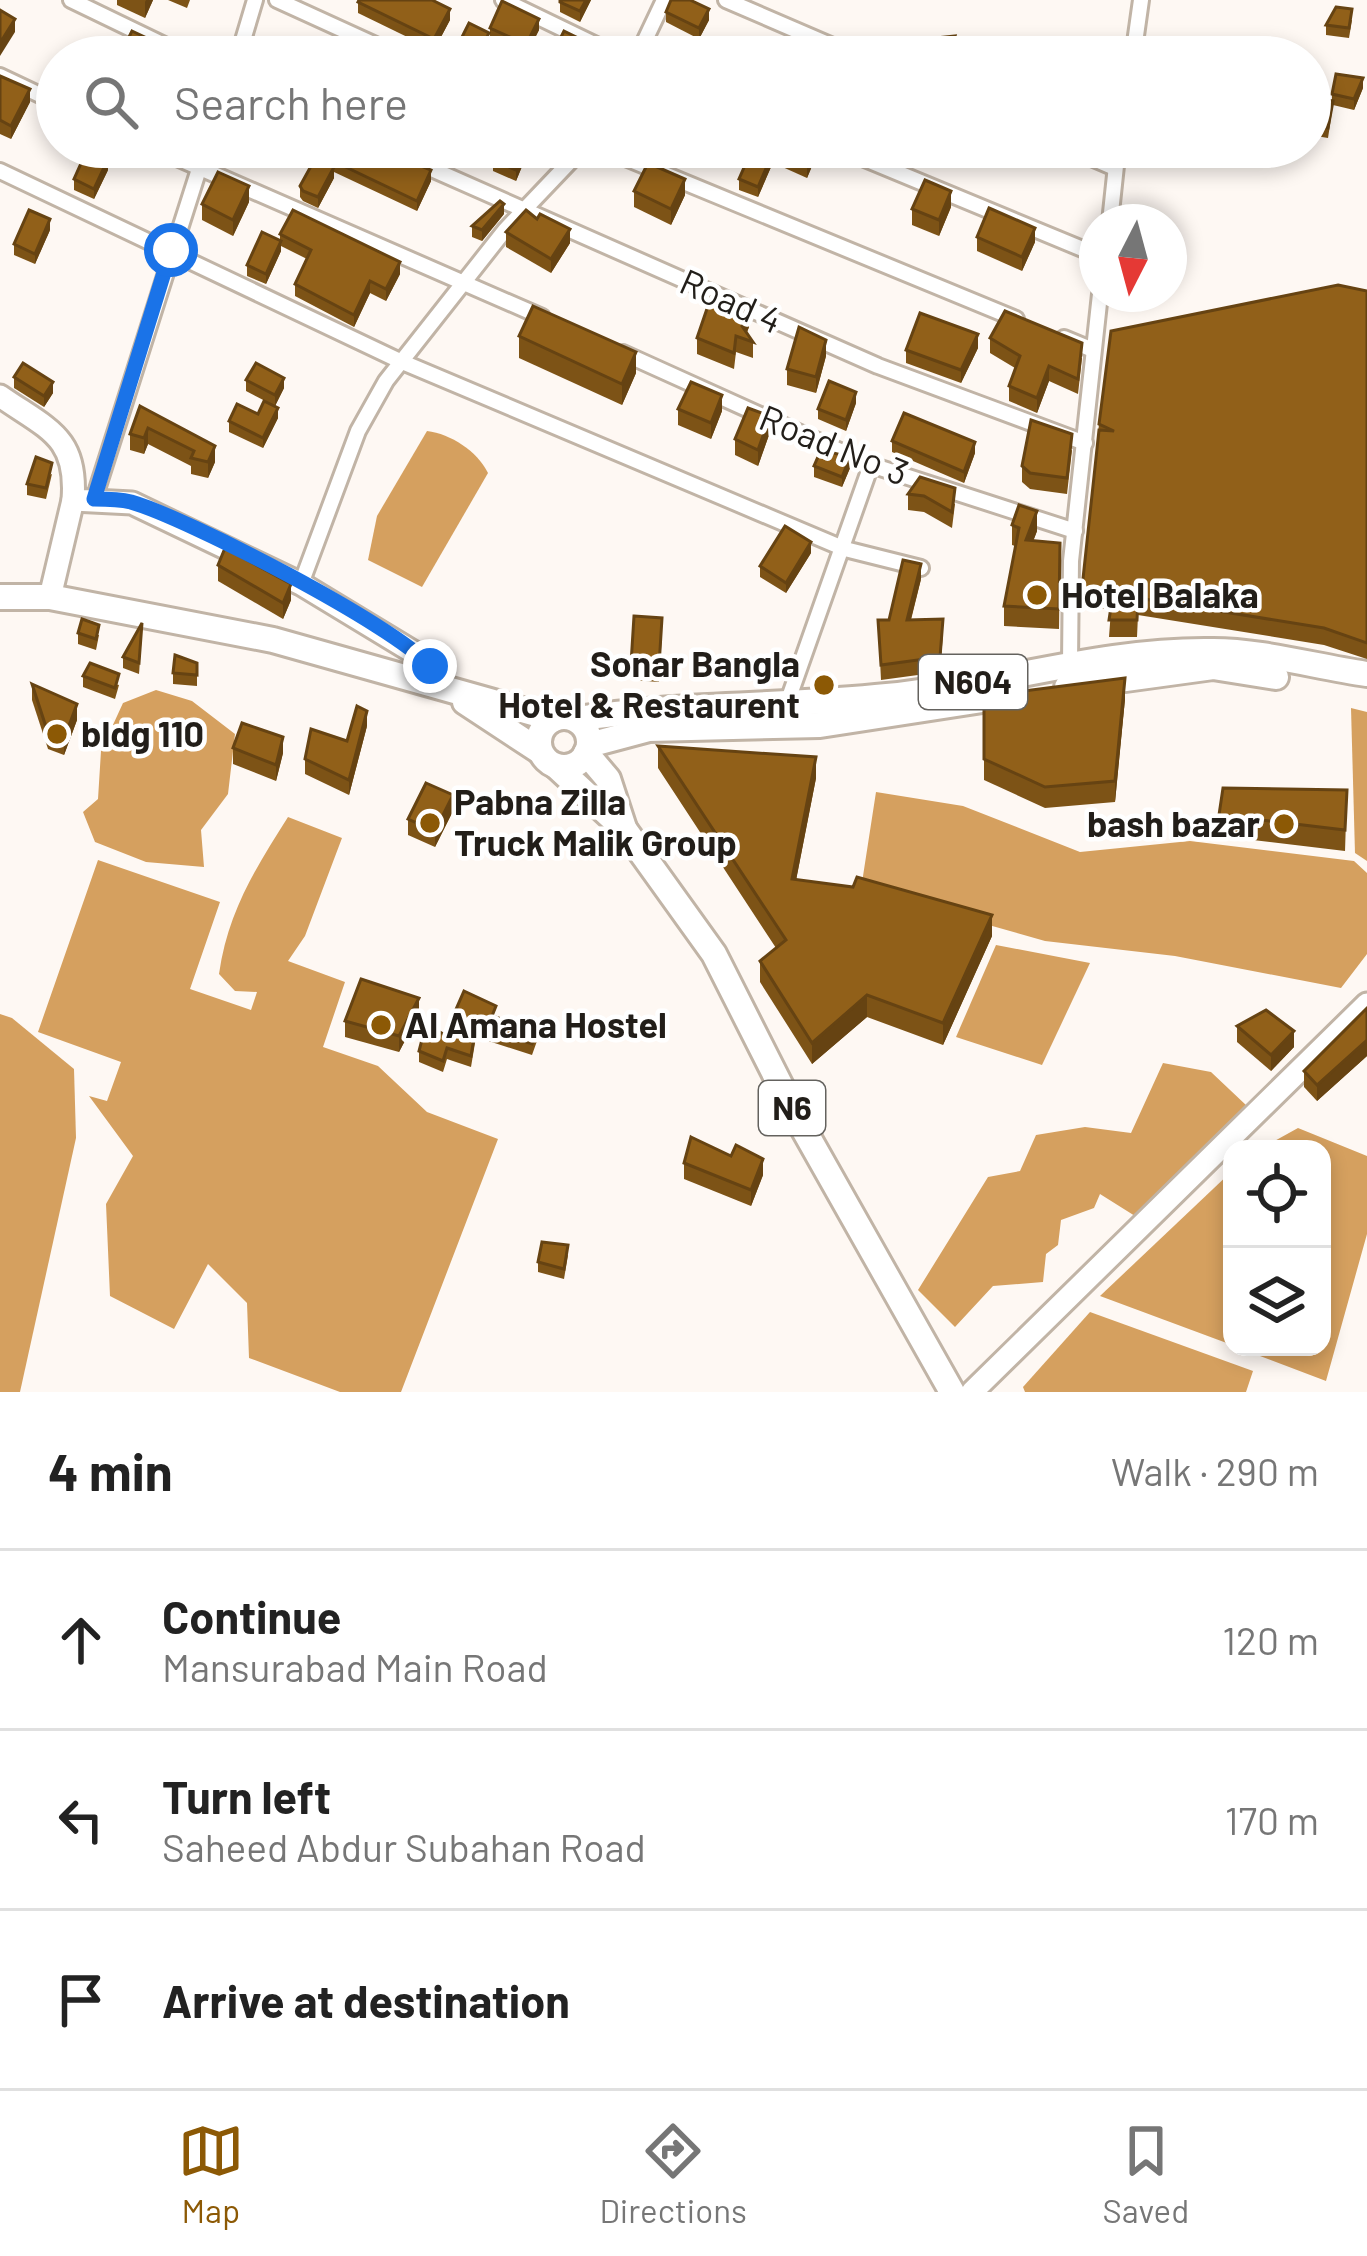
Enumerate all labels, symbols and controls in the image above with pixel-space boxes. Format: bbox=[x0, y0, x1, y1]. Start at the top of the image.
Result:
search box bbox=[36, 36, 1331, 168]
icon: search bbox=[78, 69, 144, 135]
text: Search here bbox=[174, 75, 408, 129]
north arrow bbox=[1079, 204, 1187, 312]
route start bbox=[144, 223, 198, 277]
street label: Road 4 bbox=[674, 258, 789, 341]
street label: Road No 3 bbox=[754, 394, 915, 493]
place label: Hotel Balaka bbox=[1061, 572, 1259, 615]
marker: Hotel Balaka bbox=[1024, 582, 1050, 608]
route end bbox=[403, 639, 457, 693]
place label: Sonar Bangla Hotel & Restaurent bbox=[498, 641, 800, 725]
road number: N604 bbox=[919, 655, 1027, 709]
marker: Sonar Bangla Hotel & Restaurent bbox=[811, 672, 837, 698]
place label: bldg 110 bbox=[81, 711, 204, 754]
marker: bldg 110 bbox=[44, 721, 70, 747]
place label: Pabna Zilla Truck Malik Group bbox=[454, 779, 737, 863]
place label: bash bazar bbox=[1087, 801, 1260, 844]
marker: Pabna Zilla Truck Malik Group bbox=[417, 810, 443, 836]
marker: bash bazar bbox=[1271, 811, 1297, 837]
place label: Al Amana Hostel bbox=[405, 1002, 667, 1045]
marker: Al Amana Hostel bbox=[368, 1012, 394, 1038]
road number: N6 bbox=[759, 1081, 825, 1135]
map controls bbox=[1223, 1140, 1331, 1356]
button: locate bbox=[1223, 1140, 1331, 1248]
button: layers bbox=[1223, 1248, 1331, 1356]
text: 4 min bbox=[48, 1440, 173, 1501]
text: Walk · 290 m bbox=[1111, 1447, 1319, 1494]
text: Continue bbox=[162, 1589, 341, 1643]
icon: ahead bbox=[48, 1607, 114, 1673]
text: 120 m bbox=[1222, 1616, 1319, 1663]
text: Mansurabad Main Road bbox=[162, 1643, 548, 1690]
text: Turn left bbox=[162, 1769, 331, 1823]
icon: left bbox=[48, 1787, 114, 1853]
text: 170 m bbox=[1225, 1796, 1319, 1843]
text: Saheed Abdur Subahan Road bbox=[162, 1823, 646, 1870]
icon: arrive bbox=[48, 1967, 114, 2033]
text: Arrive at destination bbox=[162, 1973, 570, 2027]
tab: Map bbox=[178, 2118, 244, 2230]
tab: Directions bbox=[599, 2118, 747, 2230]
tab: Saved bbox=[1103, 2118, 1189, 2230]

